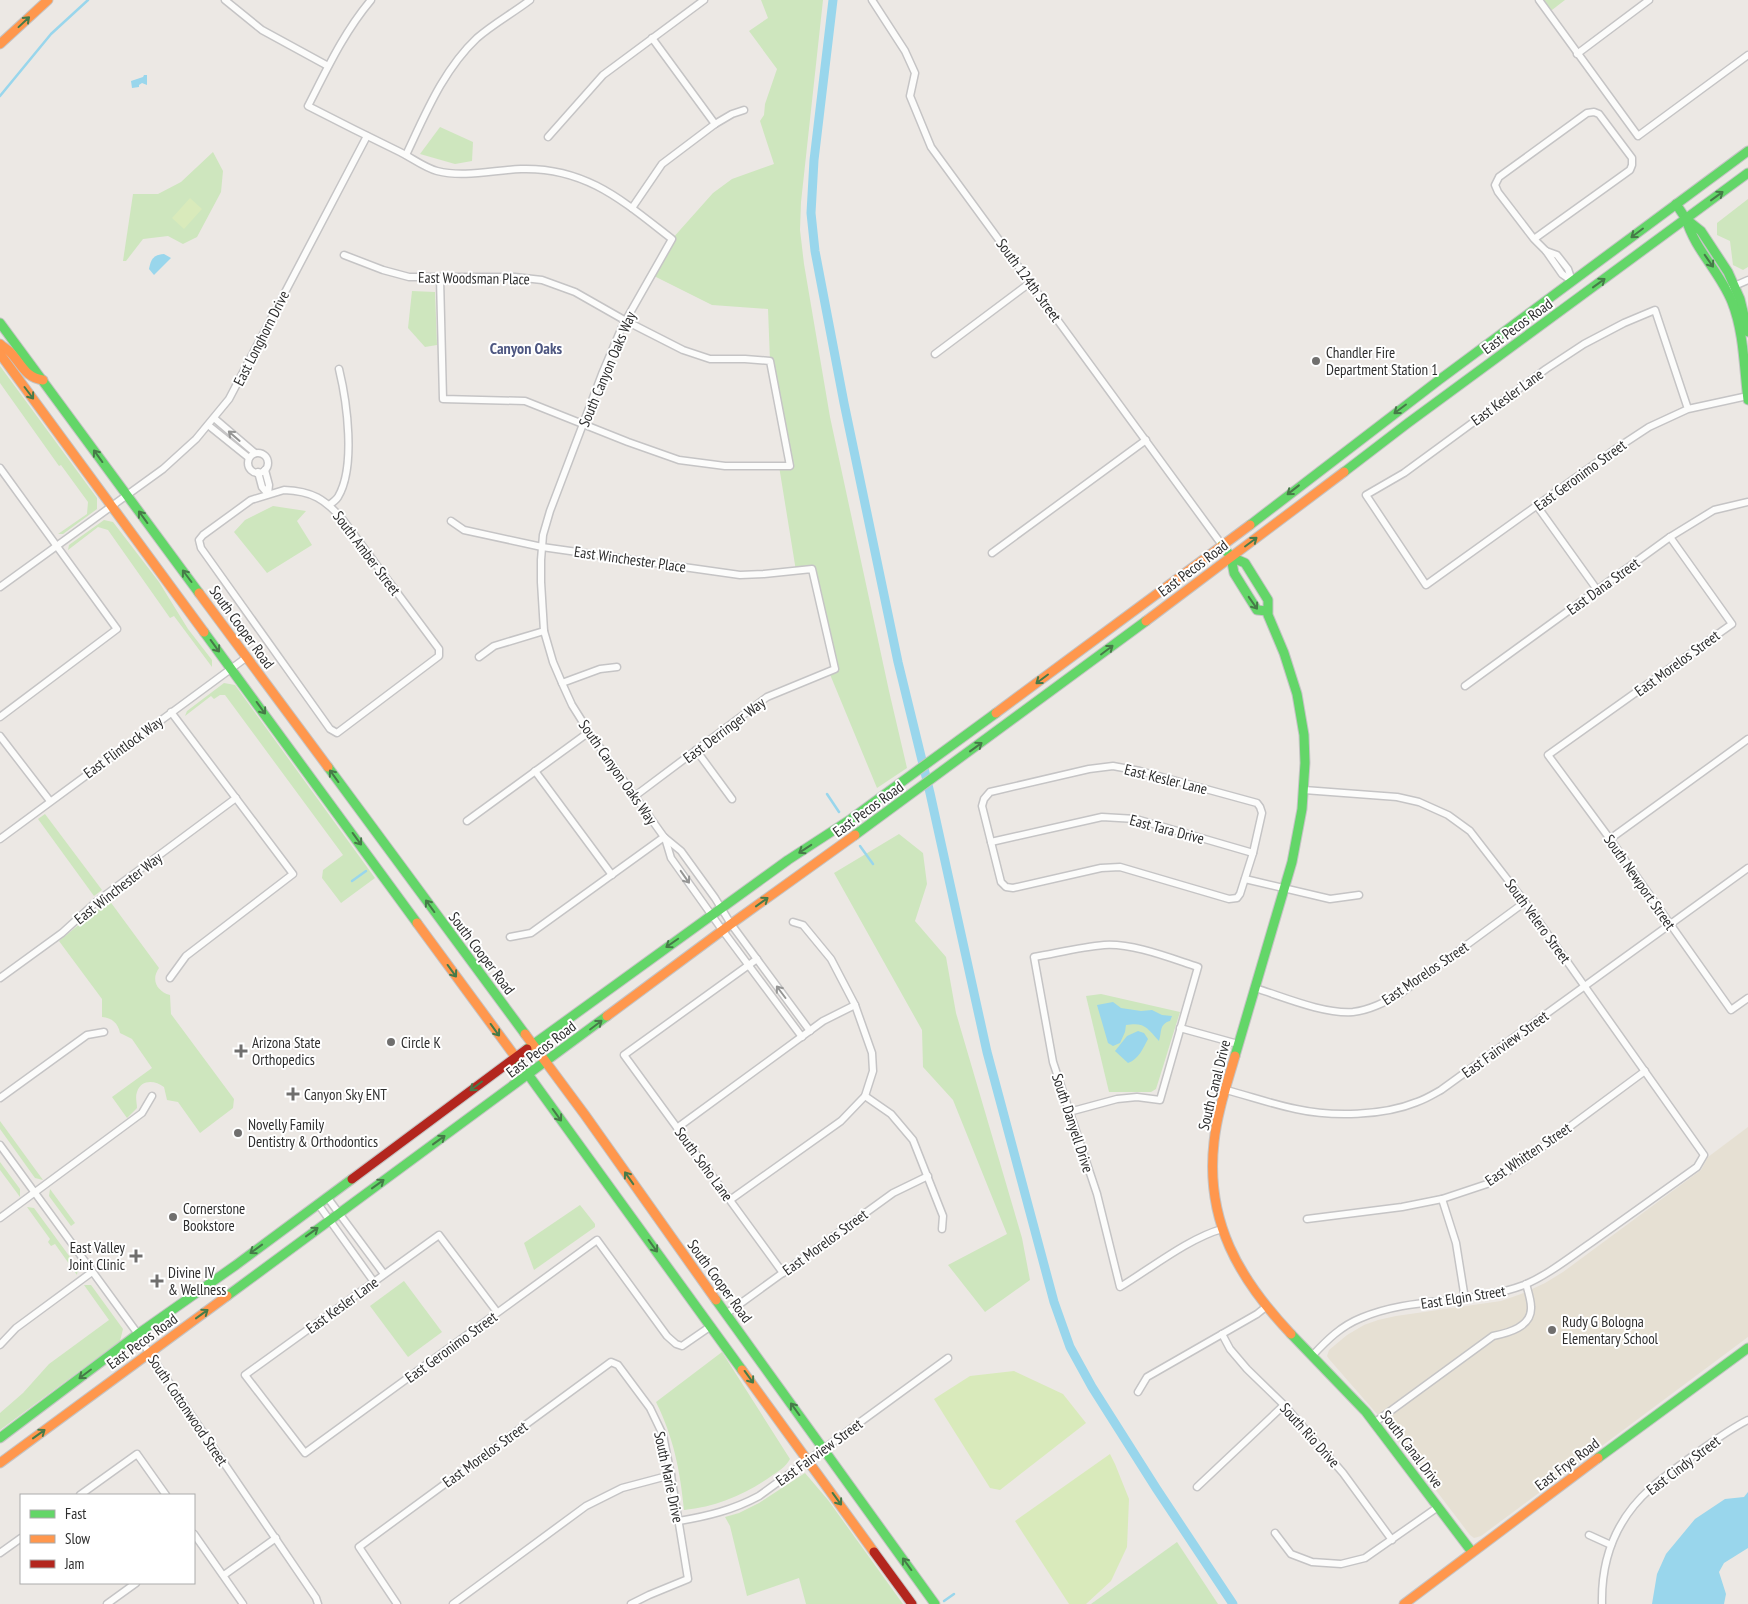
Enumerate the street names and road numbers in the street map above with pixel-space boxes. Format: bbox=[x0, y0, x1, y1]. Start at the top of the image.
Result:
street label: South 124th Street bbox=[992, 235, 1066, 325]
street label: East Woodsman Place bbox=[418, 268, 530, 288]
street label: East Longhorn Drive bbox=[229, 287, 293, 389]
street label: East Pecos Road bbox=[1478, 294, 1556, 358]
street label: South Canyon Oaks Way bbox=[574, 308, 640, 430]
street label: East Kesler Lane bbox=[1467, 364, 1547, 430]
street label: East Geronimo Street bbox=[1530, 435, 1630, 515]
street label: South Amber Street bbox=[329, 507, 405, 599]
street label: East Pecos Road bbox=[1154, 536, 1232, 600]
street label: East Winchester Place bbox=[573, 542, 687, 576]
street label: East Dana Street bbox=[1563, 553, 1643, 619]
street label: South Cooper Road bbox=[205, 582, 279, 672]
street label: East Morelos Street bbox=[1631, 626, 1723, 700]
street label: East Derringer Way bbox=[679, 693, 769, 767]
street label: East Flintlock Way bbox=[80, 712, 167, 782]
street label: South Canyon Oaks Way bbox=[575, 716, 661, 828]
street label: East Kesler Lane bbox=[1123, 760, 1209, 798]
street label: East Pecos Road bbox=[829, 777, 907, 841]
street label: East Tara Drive bbox=[1128, 810, 1206, 848]
street label: South Newport Street bbox=[1600, 831, 1680, 933]
street label: East Winchester Way bbox=[70, 848, 166, 928]
street label: South Velero Street bbox=[1501, 875, 1575, 967]
street label: South Cooper Road bbox=[445, 908, 519, 998]
street label: East Morelos Street bbox=[1378, 937, 1472, 1009]
street label: East Fairview Street bbox=[1458, 1006, 1552, 1082]
street label: East Pecos Road bbox=[502, 1017, 580, 1081]
street label: South Canal Drive bbox=[1194, 1038, 1234, 1132]
street label: South Danyell Drive bbox=[1048, 1071, 1098, 1175]
street label: East Whitten Street bbox=[1481, 1118, 1575, 1190]
street label: South Soho Lane bbox=[671, 1123, 737, 1205]
street label: East Morelos Street bbox=[779, 1205, 871, 1279]
street label: South Cooper Road bbox=[683, 1236, 757, 1326]
street label: East Kesler Lane bbox=[302, 1272, 382, 1338]
street label: East Elgin Street bbox=[1419, 1281, 1507, 1313]
street label: East Geronimo Street bbox=[401, 1307, 501, 1387]
street label: East Pecos Road bbox=[103, 1309, 181, 1373]
street label: South Cottonwood Street bbox=[144, 1351, 232, 1469]
street label: South Rio Drive bbox=[1276, 1399, 1344, 1471]
street label: South Canal Drive bbox=[1377, 1406, 1447, 1492]
street label: East Fairview Street bbox=[772, 1414, 866, 1490]
street label: East Morelos Street bbox=[439, 1417, 531, 1491]
street label: South Marie Drive bbox=[650, 1430, 688, 1524]
street label: East Cindy Street bbox=[1642, 1431, 1724, 1499]
street label: East Frye Road bbox=[1531, 1434, 1603, 1494]

